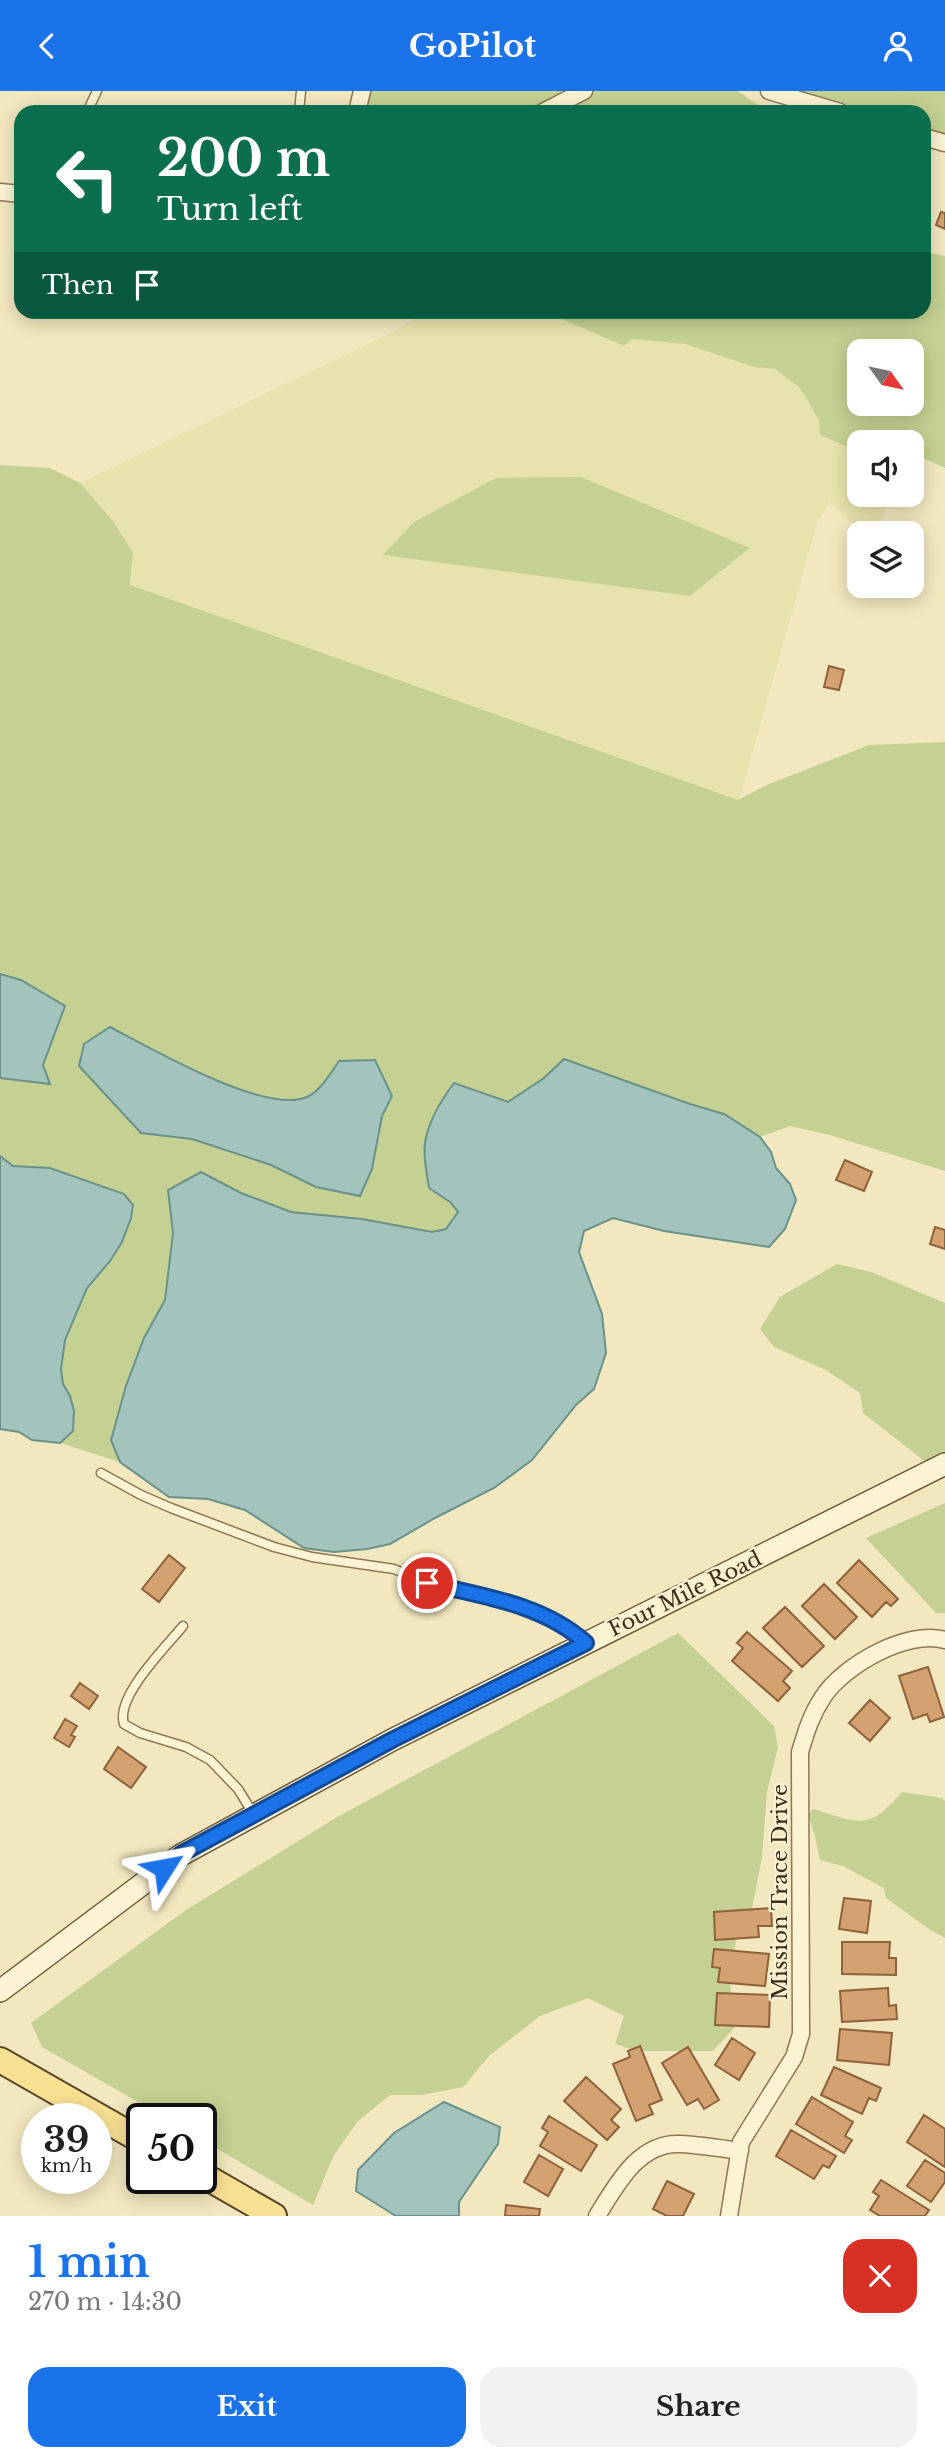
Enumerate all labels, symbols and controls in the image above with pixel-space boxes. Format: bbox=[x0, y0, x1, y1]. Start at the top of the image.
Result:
text: GoPilot bbox=[409, 26, 536, 66]
icon: back bbox=[28, 27, 66, 65]
icon: person bbox=[879, 27, 917, 65]
text: 200 m bbox=[157, 128, 330, 189]
icon: left bbox=[42, 133, 133, 224]
text: Turn left bbox=[157, 189, 303, 229]
icon: arrive bbox=[128, 266, 166, 304]
text: Then bbox=[42, 269, 114, 301]
north arrow bbox=[847, 339, 924, 417]
map controls bbox=[847, 339, 924, 598]
button: sound bbox=[847, 430, 924, 507]
button: layers bbox=[847, 521, 924, 598]
street label: Four Mile Road bbox=[604, 1546, 766, 1642]
pin bbox=[397, 1553, 457, 1613]
icon: arrive bbox=[408, 1564, 446, 1602]
street label: Mission Trace Drive bbox=[767, 1784, 793, 2000]
position arrow bbox=[127, 1831, 201, 1905]
speed limit sign: 50 bbox=[126, 2103, 217, 2194]
text: 39 bbox=[44, 2118, 89, 2161]
text: km/h bbox=[41, 2155, 92, 2177]
text: 1 min bbox=[28, 2236, 150, 2288]
button: close bbox=[843, 2239, 917, 2313]
text: 270 m · 14:30 bbox=[28, 2288, 182, 2316]
button: Exit bbox=[28, 2367, 466, 2447]
button: Share bbox=[480, 2367, 917, 2447]

